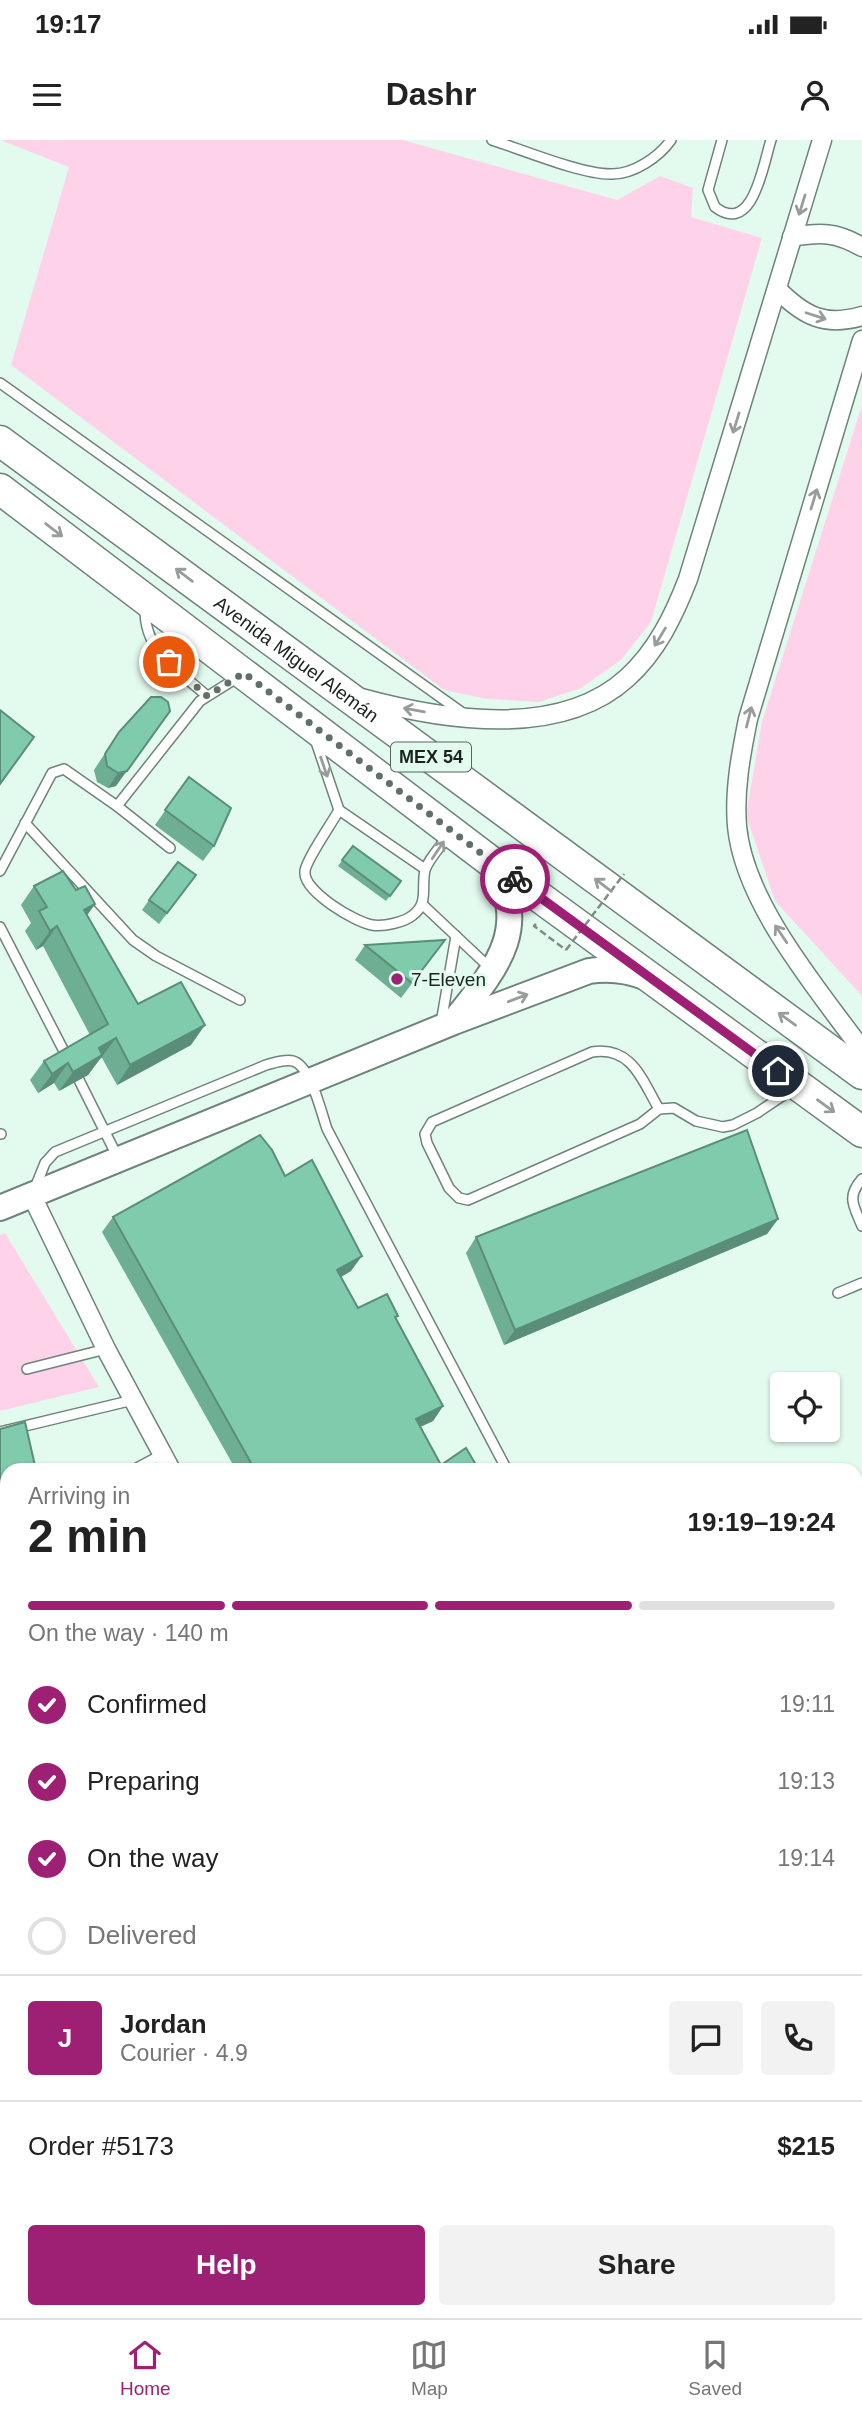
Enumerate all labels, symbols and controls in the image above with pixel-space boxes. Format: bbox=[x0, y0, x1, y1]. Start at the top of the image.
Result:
text: 19:17 bbox=[35, 9, 102, 39]
icon: menu bbox=[28, 76, 66, 114]
text: Dashr bbox=[386, 76, 476, 112]
icon: person bbox=[796, 76, 834, 114]
one-way arrow bbox=[794, 194, 807, 216]
one-way arrow bbox=[805, 311, 827, 323]
one-way arrow bbox=[729, 412, 742, 434]
one-way arrow bbox=[809, 488, 822, 510]
one-way arrow bbox=[45, 523, 63, 538]
one-way arrow bbox=[175, 568, 193, 583]
street label: Avenida Miguel Alemán bbox=[210, 592, 383, 726]
one-way arrow bbox=[653, 626, 667, 646]
pin bbox=[139, 632, 199, 692]
icon: bag bbox=[150, 643, 188, 681]
one-way arrow bbox=[403, 703, 426, 716]
one-way arrow bbox=[743, 706, 756, 729]
road number: MEX 54 bbox=[391, 742, 471, 772]
one-way arrow bbox=[319, 755, 331, 777]
one-way arrow bbox=[431, 841, 445, 861]
courier bbox=[480, 844, 550, 914]
icon: bike bbox=[496, 860, 534, 898]
one-way arrow bbox=[594, 878, 613, 892]
one-way arrow bbox=[773, 924, 787, 944]
place label: 7-Eleven bbox=[411, 969, 486, 990]
marker: 7-Eleven bbox=[389, 971, 405, 987]
one-way arrow bbox=[506, 990, 528, 1003]
one-way arrow bbox=[778, 1012, 797, 1026]
pin bbox=[748, 1041, 808, 1101]
icon: home bbox=[759, 1052, 797, 1090]
one-way arrow bbox=[816, 1098, 835, 1113]
map controls bbox=[770, 1372, 840, 1442]
button: locate bbox=[770, 1372, 840, 1442]
text: Arriving in bbox=[28, 1483, 130, 1509]
text: 19:19–19:24 bbox=[688, 1507, 835, 1537]
text: 2 min bbox=[28, 1510, 148, 1562]
text: On the way · 140 m bbox=[28, 1620, 229, 1646]
icon: check bbox=[28, 1686, 66, 1724]
text: Confirmed bbox=[87, 1689, 207, 1719]
text: 19:11 bbox=[779, 1691, 835, 1717]
icon: check bbox=[28, 1763, 66, 1801]
text: Preparing bbox=[87, 1766, 200, 1796]
text: 19:13 bbox=[777, 1768, 835, 1794]
icon: check bbox=[28, 1840, 66, 1878]
text: On the way bbox=[87, 1843, 219, 1873]
text: 19:14 bbox=[777, 1845, 835, 1871]
text: Delivered bbox=[87, 1920, 197, 1950]
button: chat bbox=[669, 2001, 743, 2075]
button: phone bbox=[761, 2001, 835, 2075]
text: Jordan bbox=[120, 2009, 207, 2039]
text: J bbox=[58, 2023, 72, 2053]
text: Courier · 4.9 bbox=[120, 2040, 248, 2066]
text: Order #5173 bbox=[28, 2131, 174, 2161]
text: $215 bbox=[777, 2131, 835, 2161]
button: Help bbox=[28, 2225, 425, 2305]
button: Share bbox=[439, 2225, 835, 2305]
tab: Home bbox=[120, 2336, 171, 2400]
tab: Map bbox=[410, 2336, 448, 2400]
tab: Saved bbox=[688, 2336, 742, 2400]

